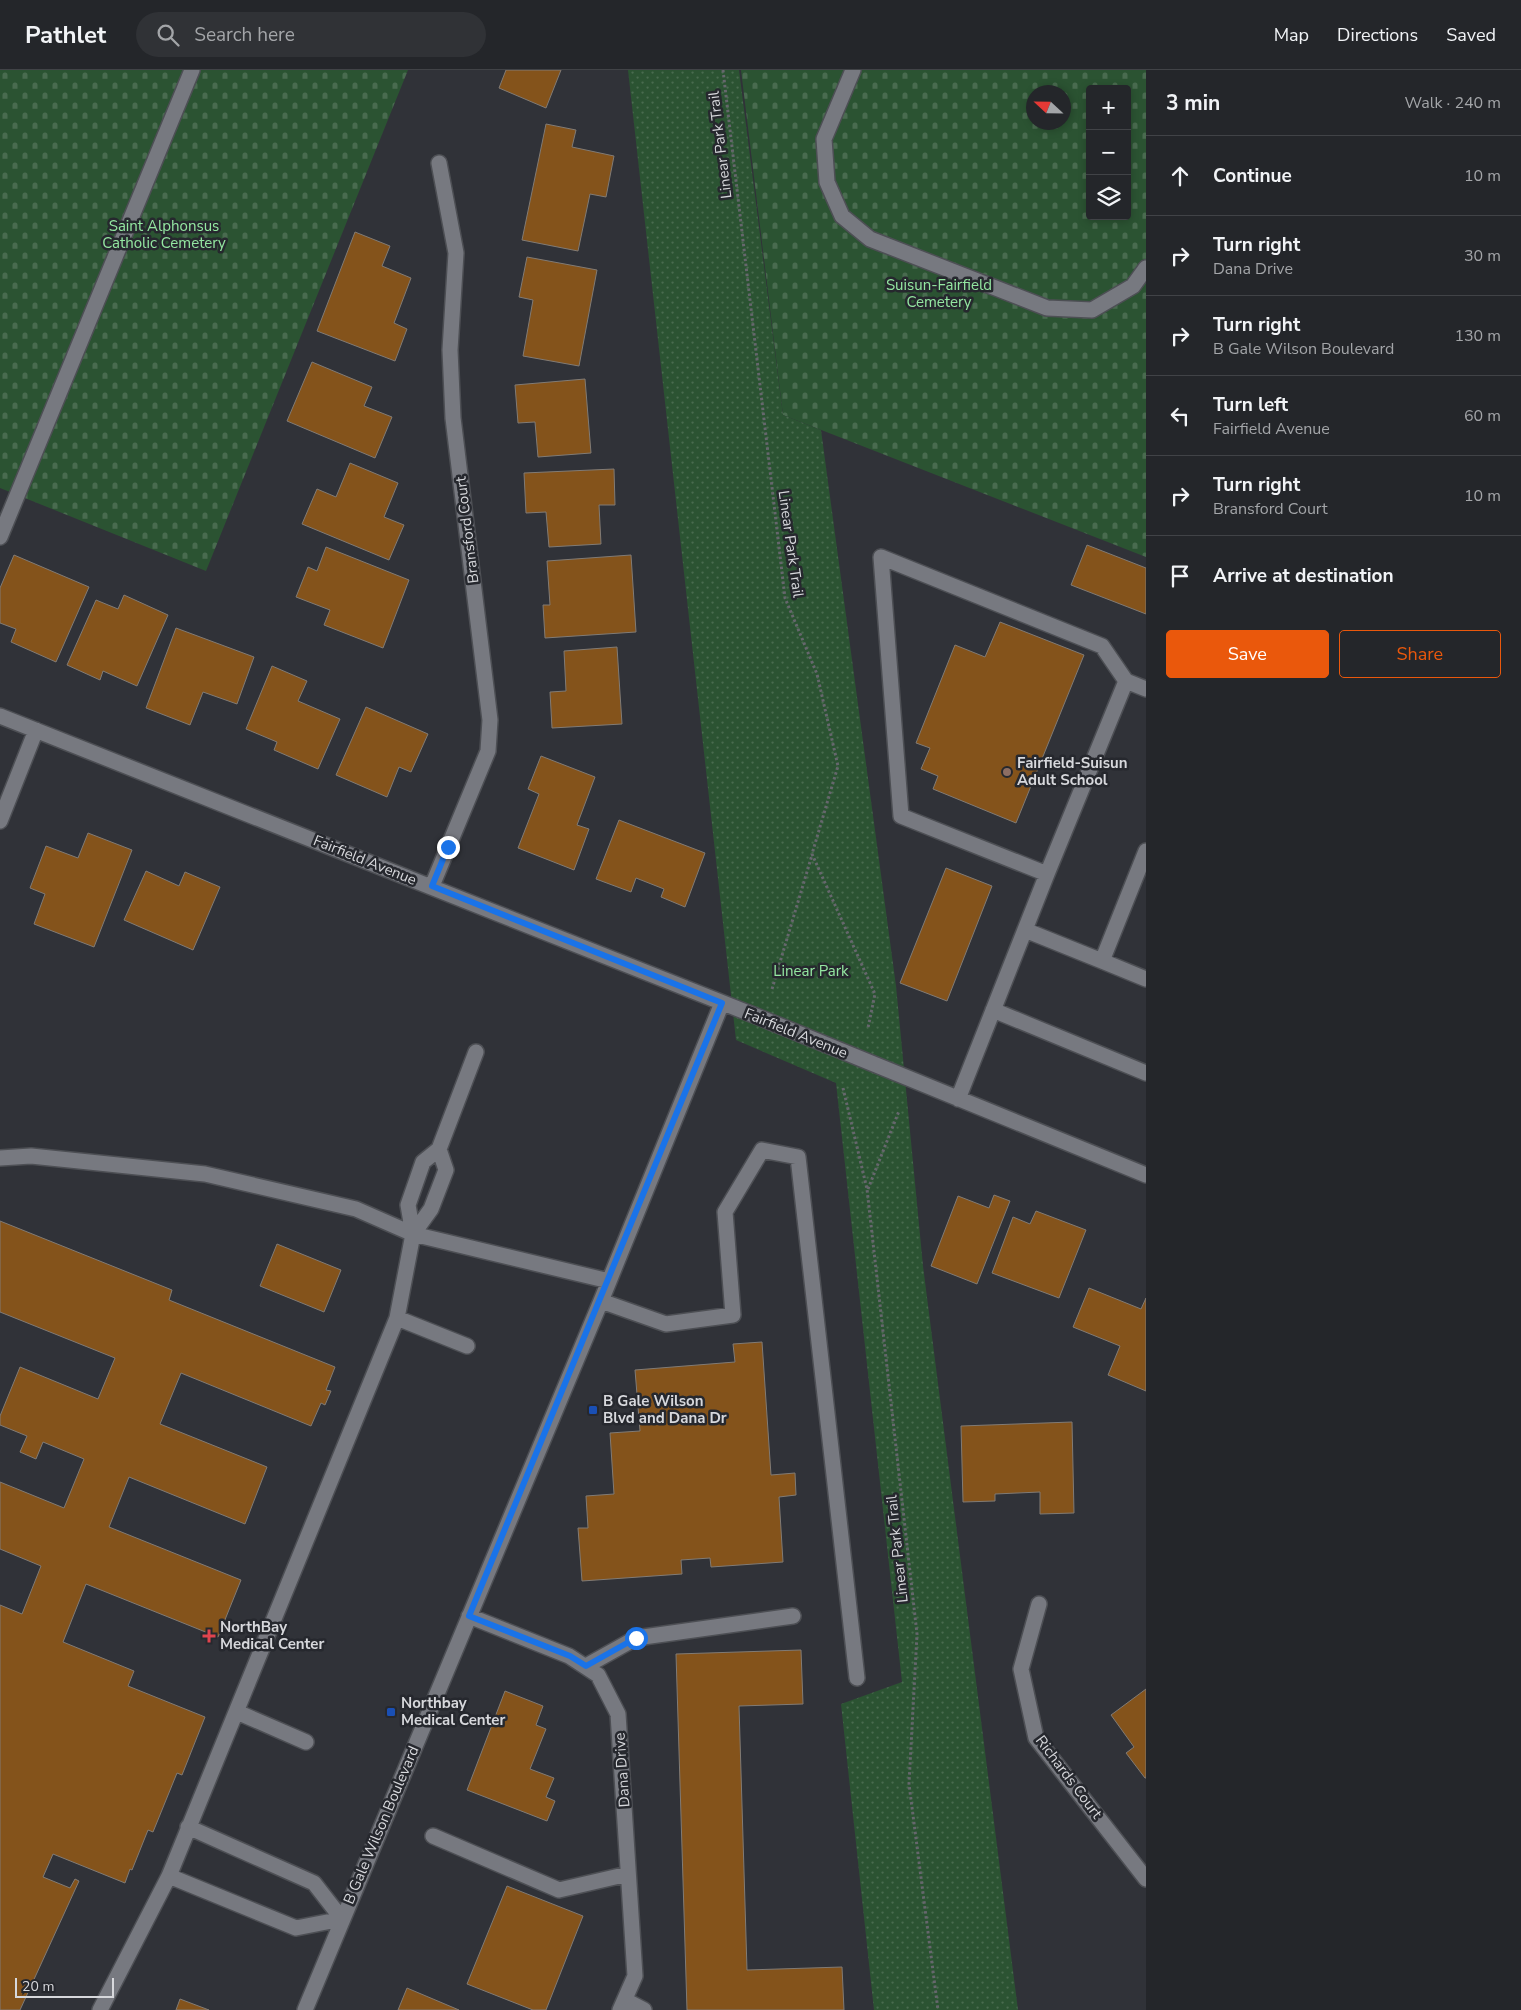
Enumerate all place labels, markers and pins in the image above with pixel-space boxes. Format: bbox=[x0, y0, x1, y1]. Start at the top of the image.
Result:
place label: Fairfield-Suisun Adult School bbox=[1017, 753, 1127, 790]
marker: Fairfield-Suisun Adult School bbox=[1001, 766, 1013, 778]
place label: B Gale Wilson Blvd and Dana Dr bbox=[603, 1391, 727, 1428]
marker: B Gale Wilson Blvd and Dana Dr bbox=[587, 1404, 599, 1416]
place label: NorthBay Medical Center bbox=[220, 1617, 324, 1654]
marker: NorthBay Medical Center bbox=[202, 1629, 216, 1643]
place label: Northbay Medical Center bbox=[401, 1693, 505, 1730]
marker: Northbay Medical Center bbox=[385, 1706, 397, 1718]

